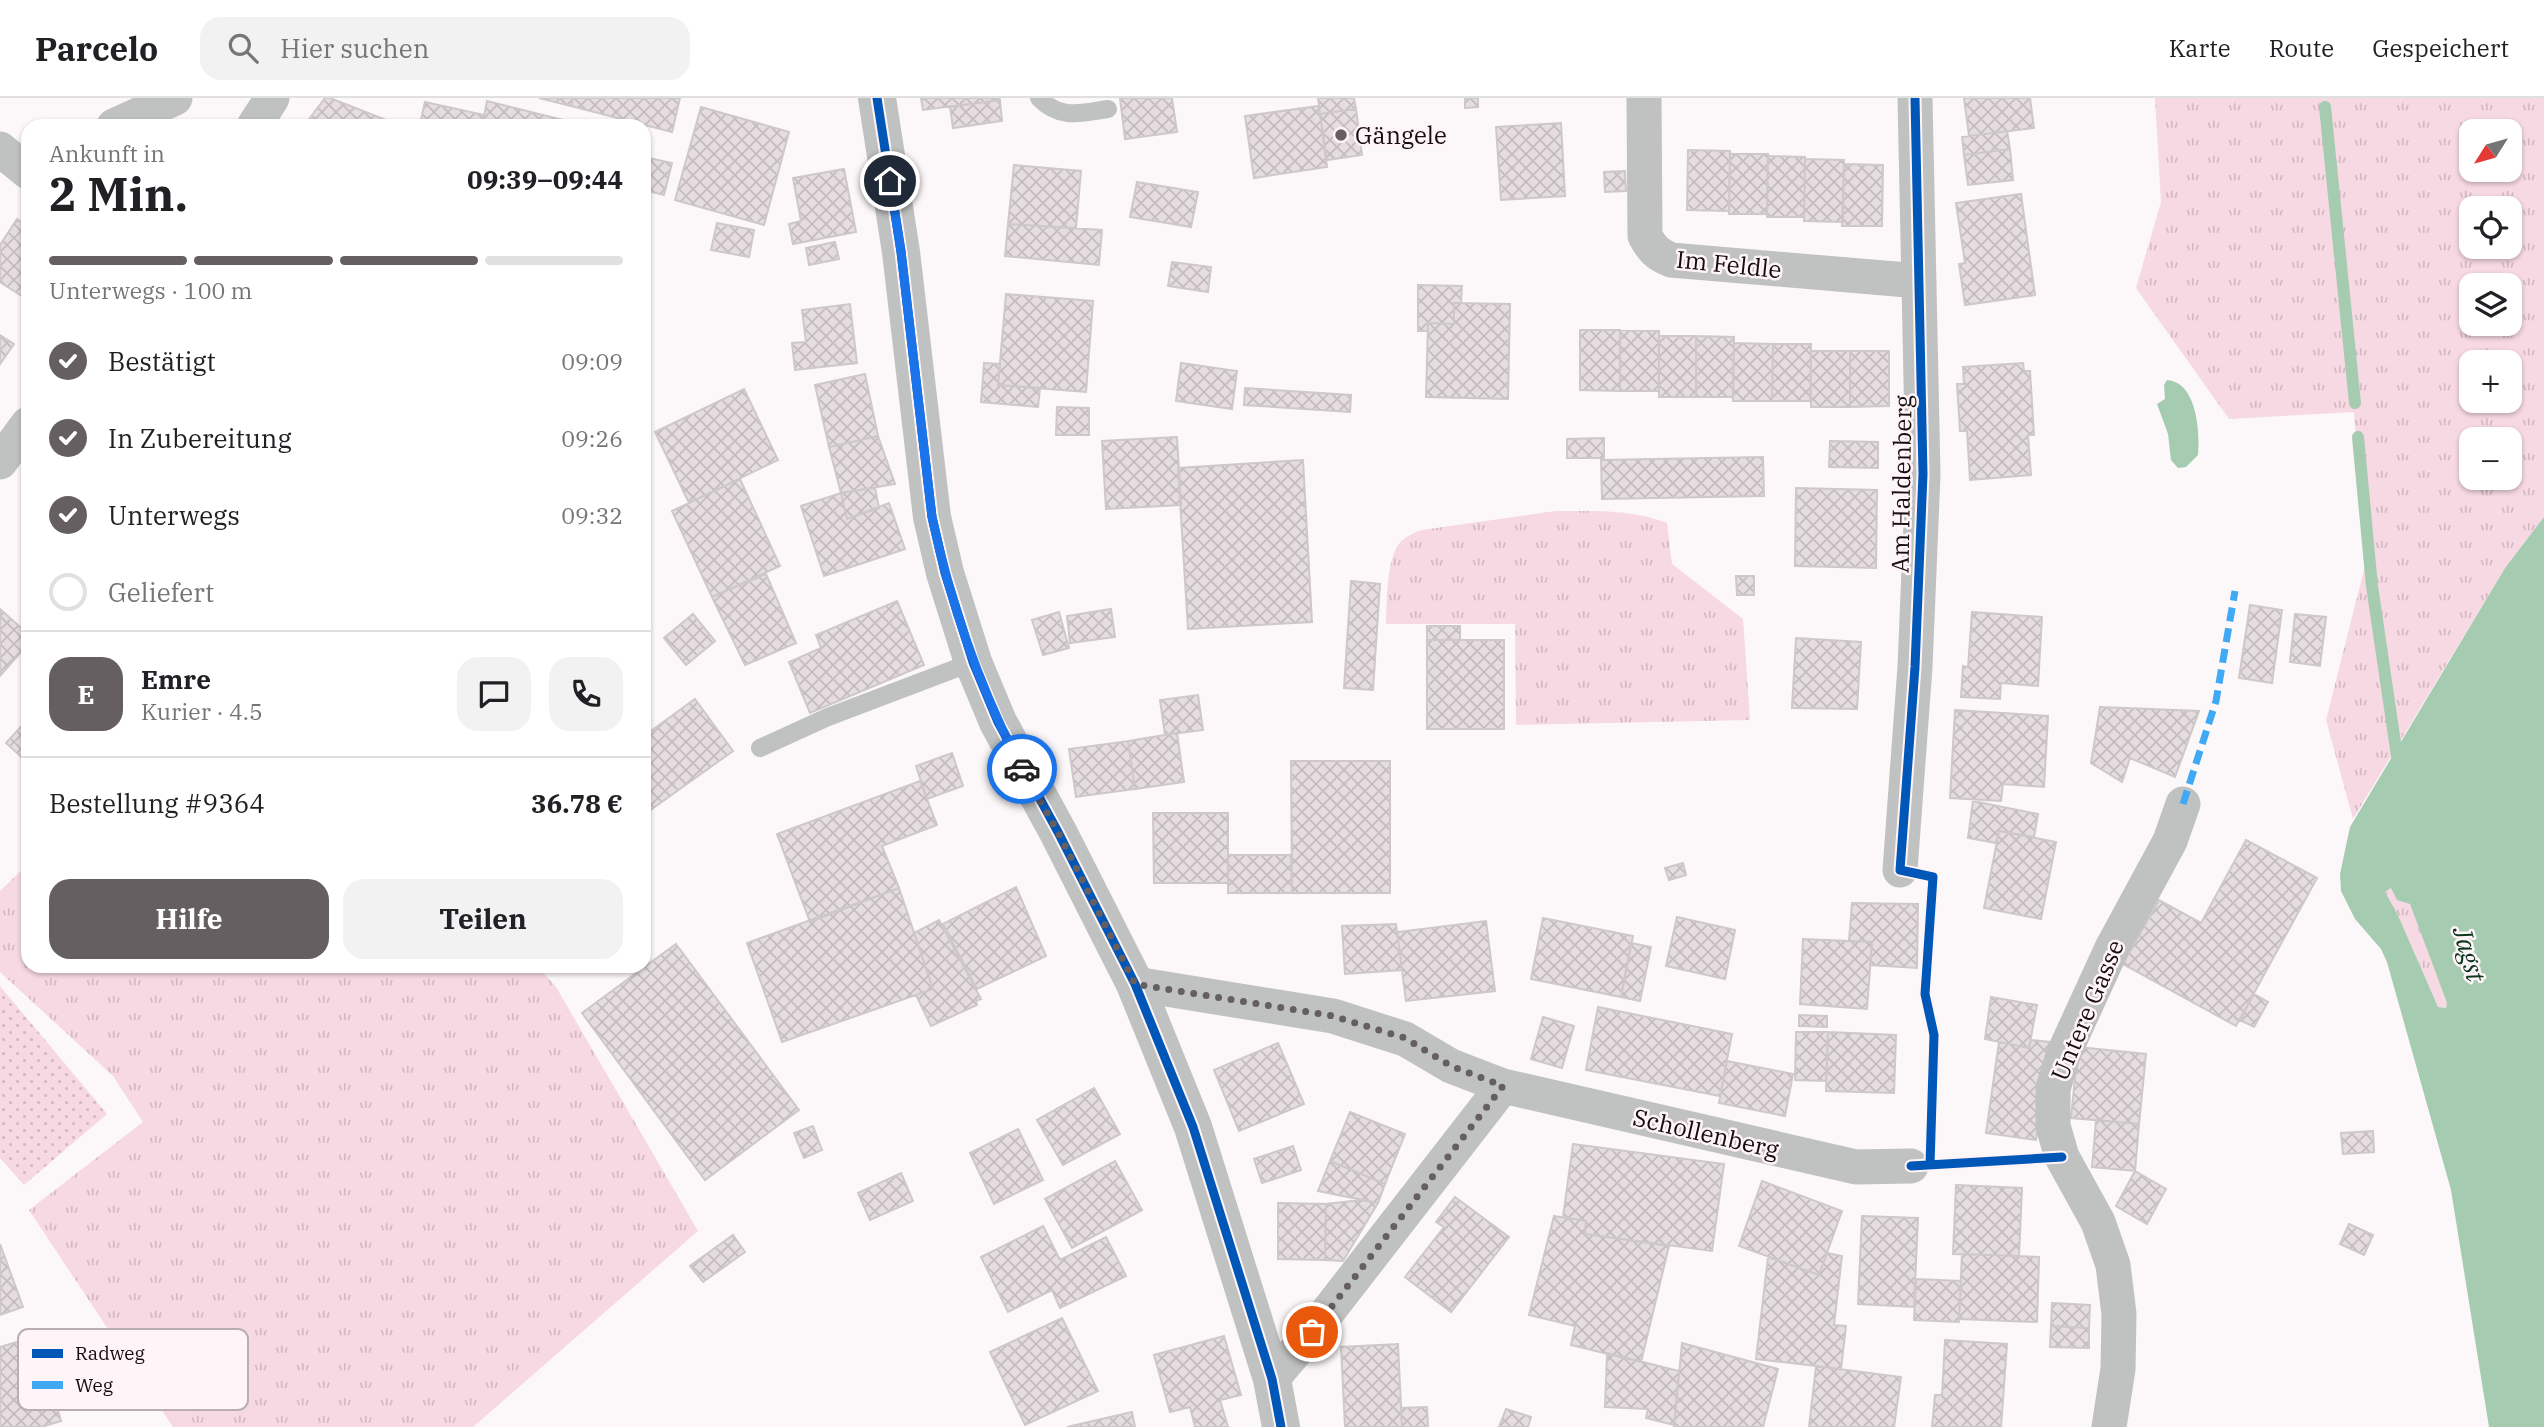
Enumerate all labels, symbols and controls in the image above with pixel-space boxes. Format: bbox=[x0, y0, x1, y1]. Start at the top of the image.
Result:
search box bbox=[200, 17, 690, 80]
text: Parcelo bbox=[35, 27, 158, 70]
icon: search bbox=[224, 29, 262, 67]
text: Hier suchen bbox=[280, 31, 429, 65]
text: Karte bbox=[2169, 32, 2231, 64]
text: Route bbox=[2269, 32, 2334, 64]
text: Gespeichert bbox=[2372, 32, 2509, 64]
place label: Gängele bbox=[1355, 119, 1447, 151]
north arrow bbox=[2459, 119, 2522, 182]
map controls bbox=[2459, 119, 2522, 490]
marker: Gängele bbox=[1333, 127, 1349, 143]
text: Ankunft in bbox=[49, 138, 165, 168]
pin bbox=[860, 151, 920, 211]
text: 09:39–09:44 bbox=[467, 162, 623, 196]
icon: home bbox=[871, 162, 909, 200]
text: 2 Min. bbox=[49, 164, 188, 224]
button: locate bbox=[2459, 196, 2522, 259]
street label: Im Feldle bbox=[1675, 243, 1783, 285]
button: layers bbox=[2459, 273, 2522, 336]
text: Unterwegs · 100 m bbox=[49, 275, 252, 305]
icon: check bbox=[49, 342, 87, 380]
text: Bestätigt bbox=[108, 344, 216, 378]
text: 09:09 bbox=[561, 346, 623, 376]
button: + bbox=[2459, 350, 2522, 413]
street label: Am Haldenberg bbox=[1883, 395, 1919, 573]
icon: check bbox=[49, 419, 87, 457]
text: In Zubereitung bbox=[108, 421, 292, 455]
text: 09:26 bbox=[561, 423, 623, 453]
button: − bbox=[2459, 427, 2522, 490]
icon: check bbox=[49, 496, 87, 534]
text: Unterwegs bbox=[108, 498, 240, 532]
text: 09:32 bbox=[561, 500, 623, 530]
text: Geliefert bbox=[108, 575, 214, 609]
button: chat bbox=[457, 657, 531, 731]
button: phone bbox=[549, 657, 623, 731]
text: Emre bbox=[141, 662, 211, 696]
text: E bbox=[77, 677, 95, 711]
text: Kurier · 4.5 bbox=[141, 696, 263, 726]
courier bbox=[987, 734, 1057, 804]
icon: car bbox=[1003, 750, 1041, 788]
text: Bestellung #9364 bbox=[49, 786, 265, 820]
text: 36.78 € bbox=[531, 786, 623, 820]
button: Hilfe bbox=[49, 879, 329, 959]
button: Teilen bbox=[343, 879, 623, 959]
water label: Jagst bbox=[2446, 921, 2494, 986]
street label: Untere Gasse bbox=[2043, 935, 2131, 1085]
street label: Schollenberg bbox=[1630, 1101, 1782, 1165]
pin bbox=[1282, 1302, 1342, 1362]
icon: bag bbox=[1293, 1313, 1331, 1351]
legend bbox=[18, 1329, 248, 1410]
text: Radweg bbox=[75, 1341, 146, 1365]
text: Weg bbox=[75, 1373, 114, 1397]

